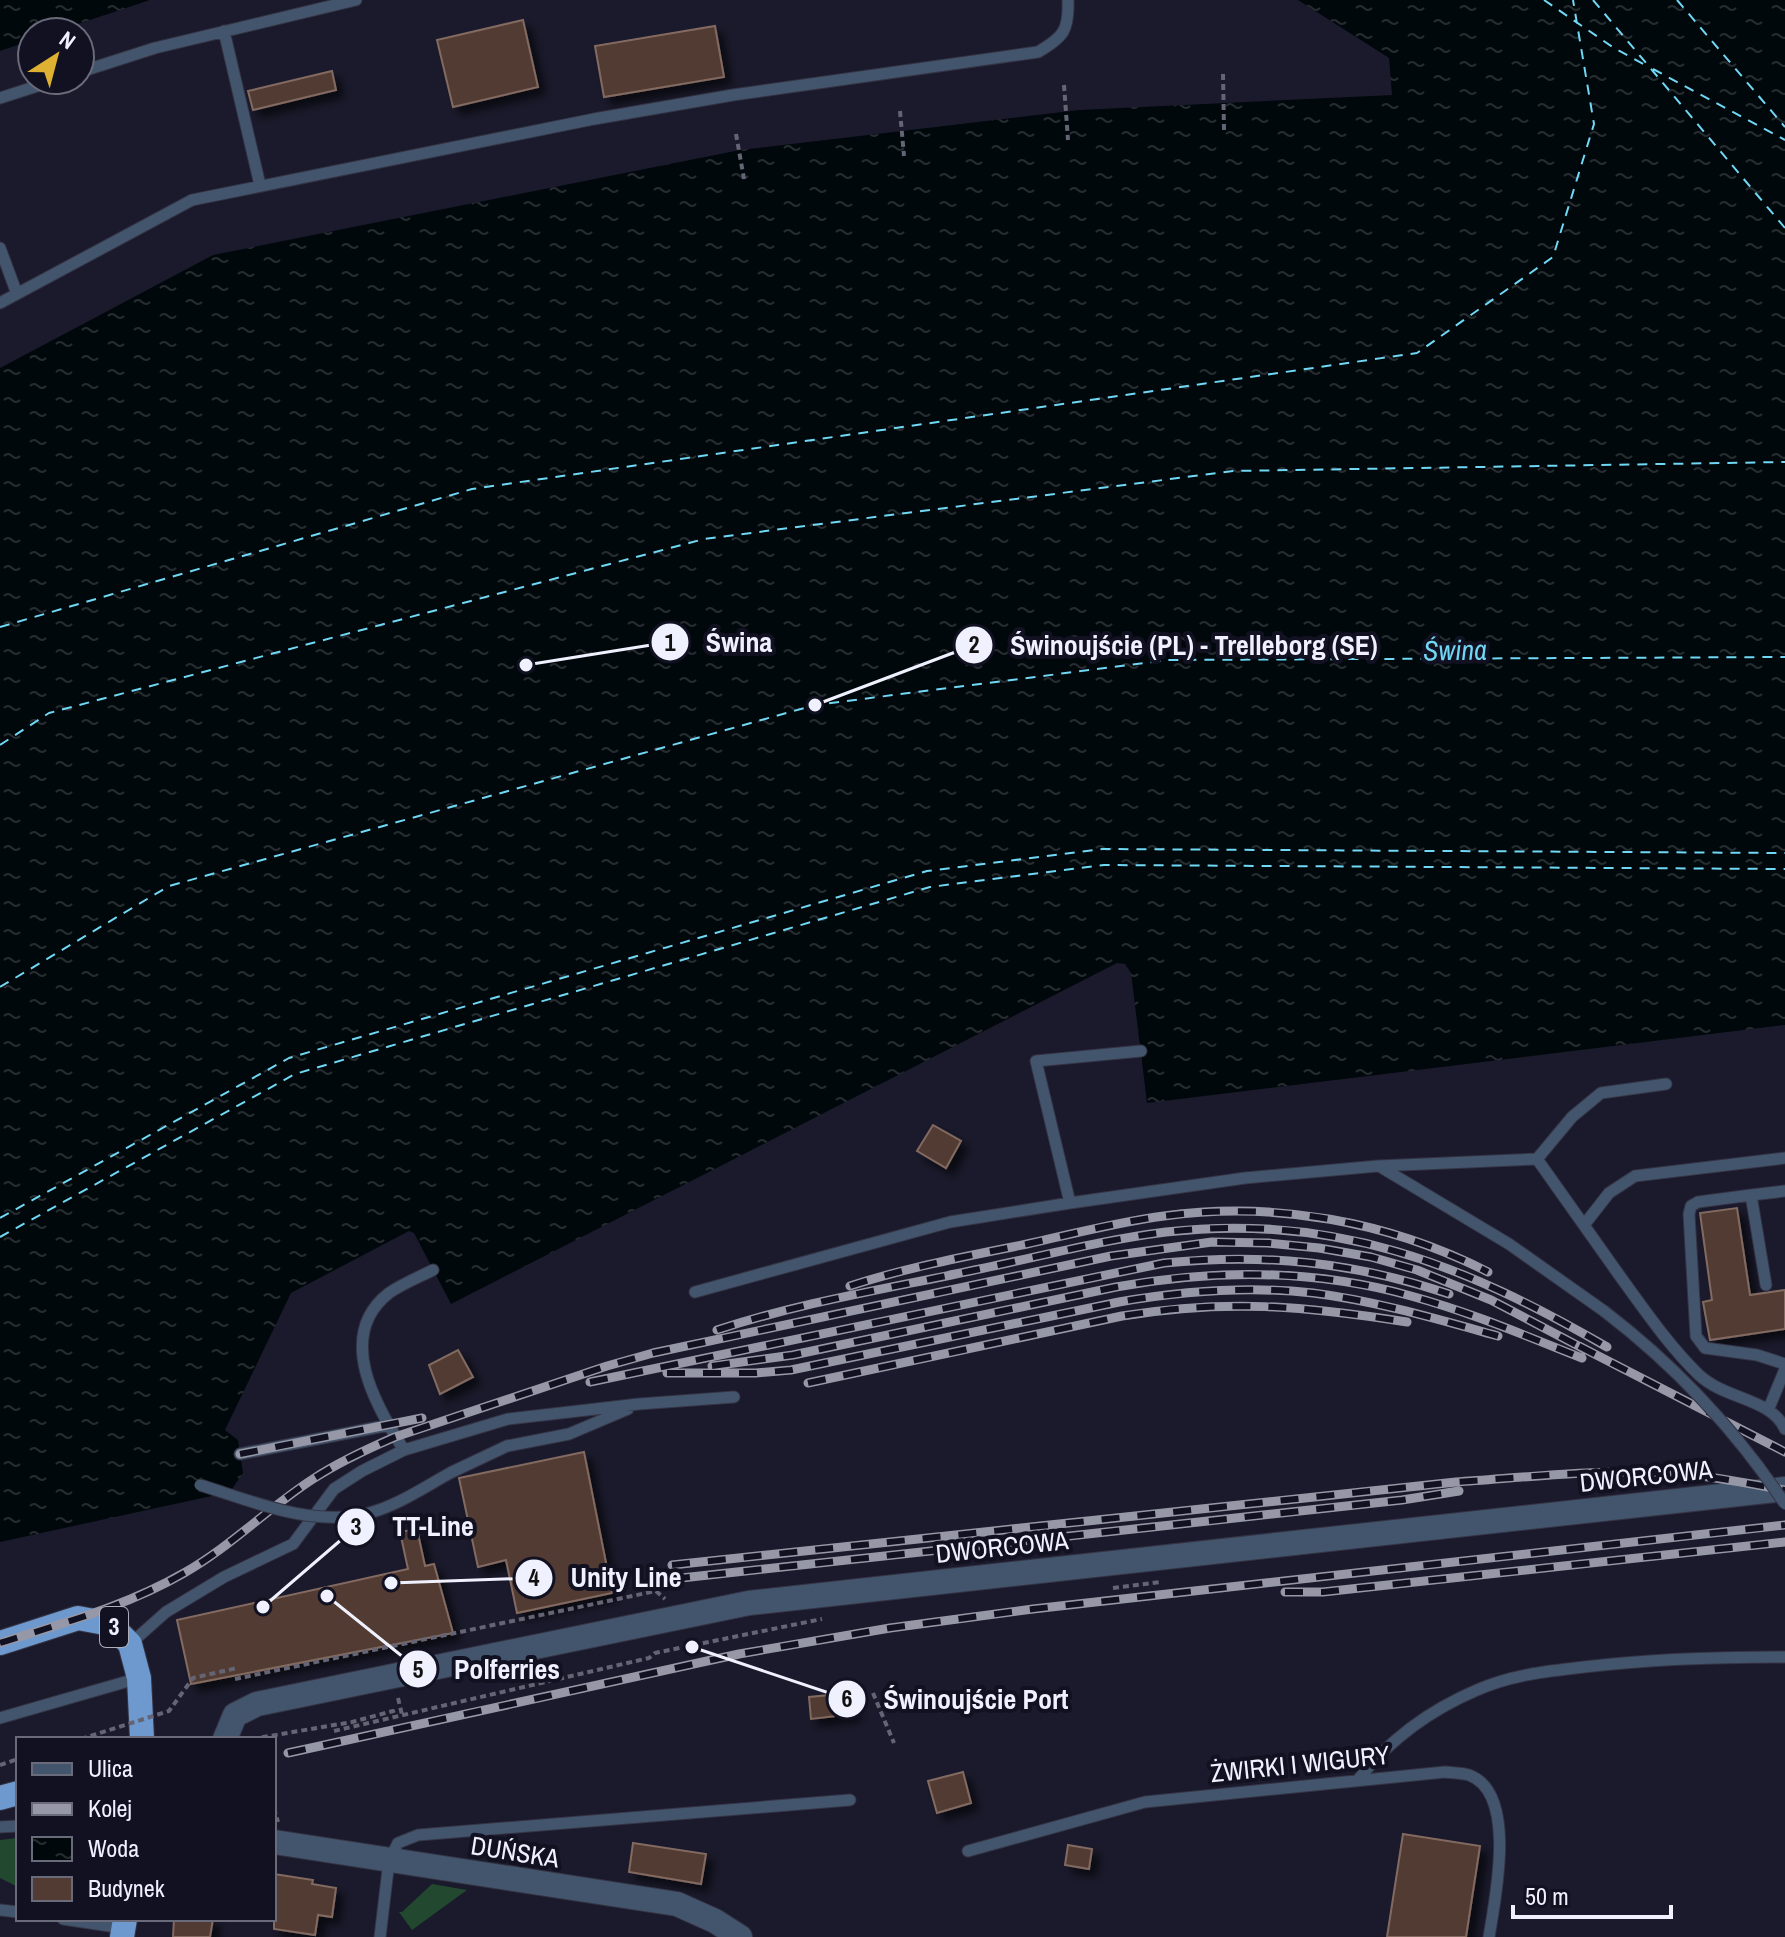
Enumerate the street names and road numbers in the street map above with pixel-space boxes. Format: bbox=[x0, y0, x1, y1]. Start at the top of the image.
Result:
street label: DWORCOWA bbox=[1578, 1451, 1715, 1500]
street label: DWORCOWA bbox=[934, 1522, 1071, 1571]
road number: 3 bbox=[100, 1607, 128, 1647]
street label: ŻWIRKI I WIGURY bbox=[1209, 1737, 1392, 1790]
street label: DUŃSKA bbox=[468, 1827, 562, 1876]

